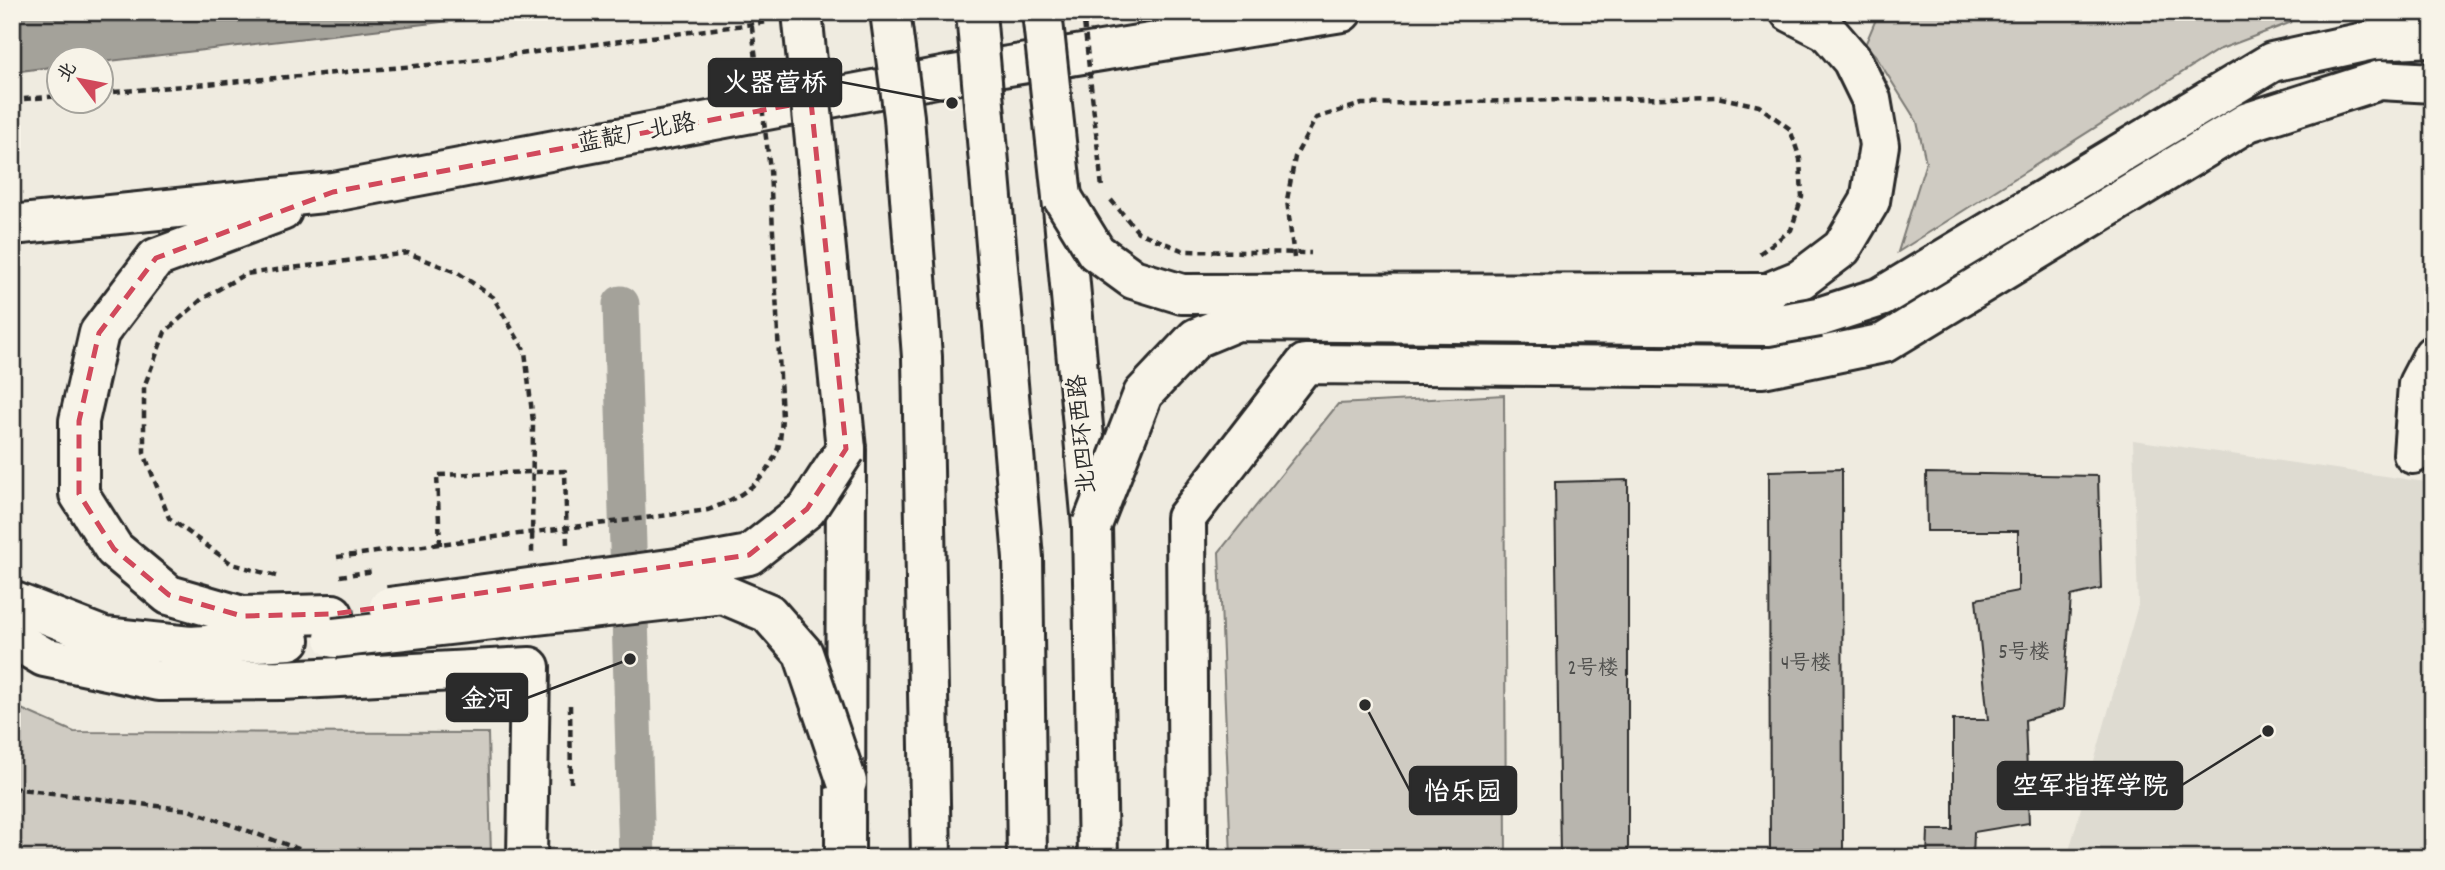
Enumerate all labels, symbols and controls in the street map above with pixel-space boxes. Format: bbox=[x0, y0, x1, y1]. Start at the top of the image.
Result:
north arrow bbox=[46, 46, 116, 116]
text: 北 bbox=[52, 58, 85, 88]
callout: 火器营桥 bbox=[709, 59, 841, 106]
text: 火器营桥 bbox=[723, 67, 827, 104]
street label: 蓝靛厂北路 bbox=[575, 107, 699, 163]
street label: 北四环西路 bbox=[1062, 373, 1106, 495]
house number: 5号楼 bbox=[1998, 639, 2050, 669]
house number: 4号楼 bbox=[1781, 650, 1831, 680]
house number: 2号楼 bbox=[1567, 655, 1619, 685]
callout: 金河 bbox=[447, 674, 527, 721]
text: 金河 bbox=[461, 683, 513, 720]
callout: 空军指挥学院 bbox=[1998, 762, 2182, 809]
callout: 怡乐园 bbox=[1410, 767, 1516, 814]
text: 空军指挥学院 bbox=[2012, 770, 2168, 807]
text: 怡乐园 bbox=[1424, 776, 1502, 813]

